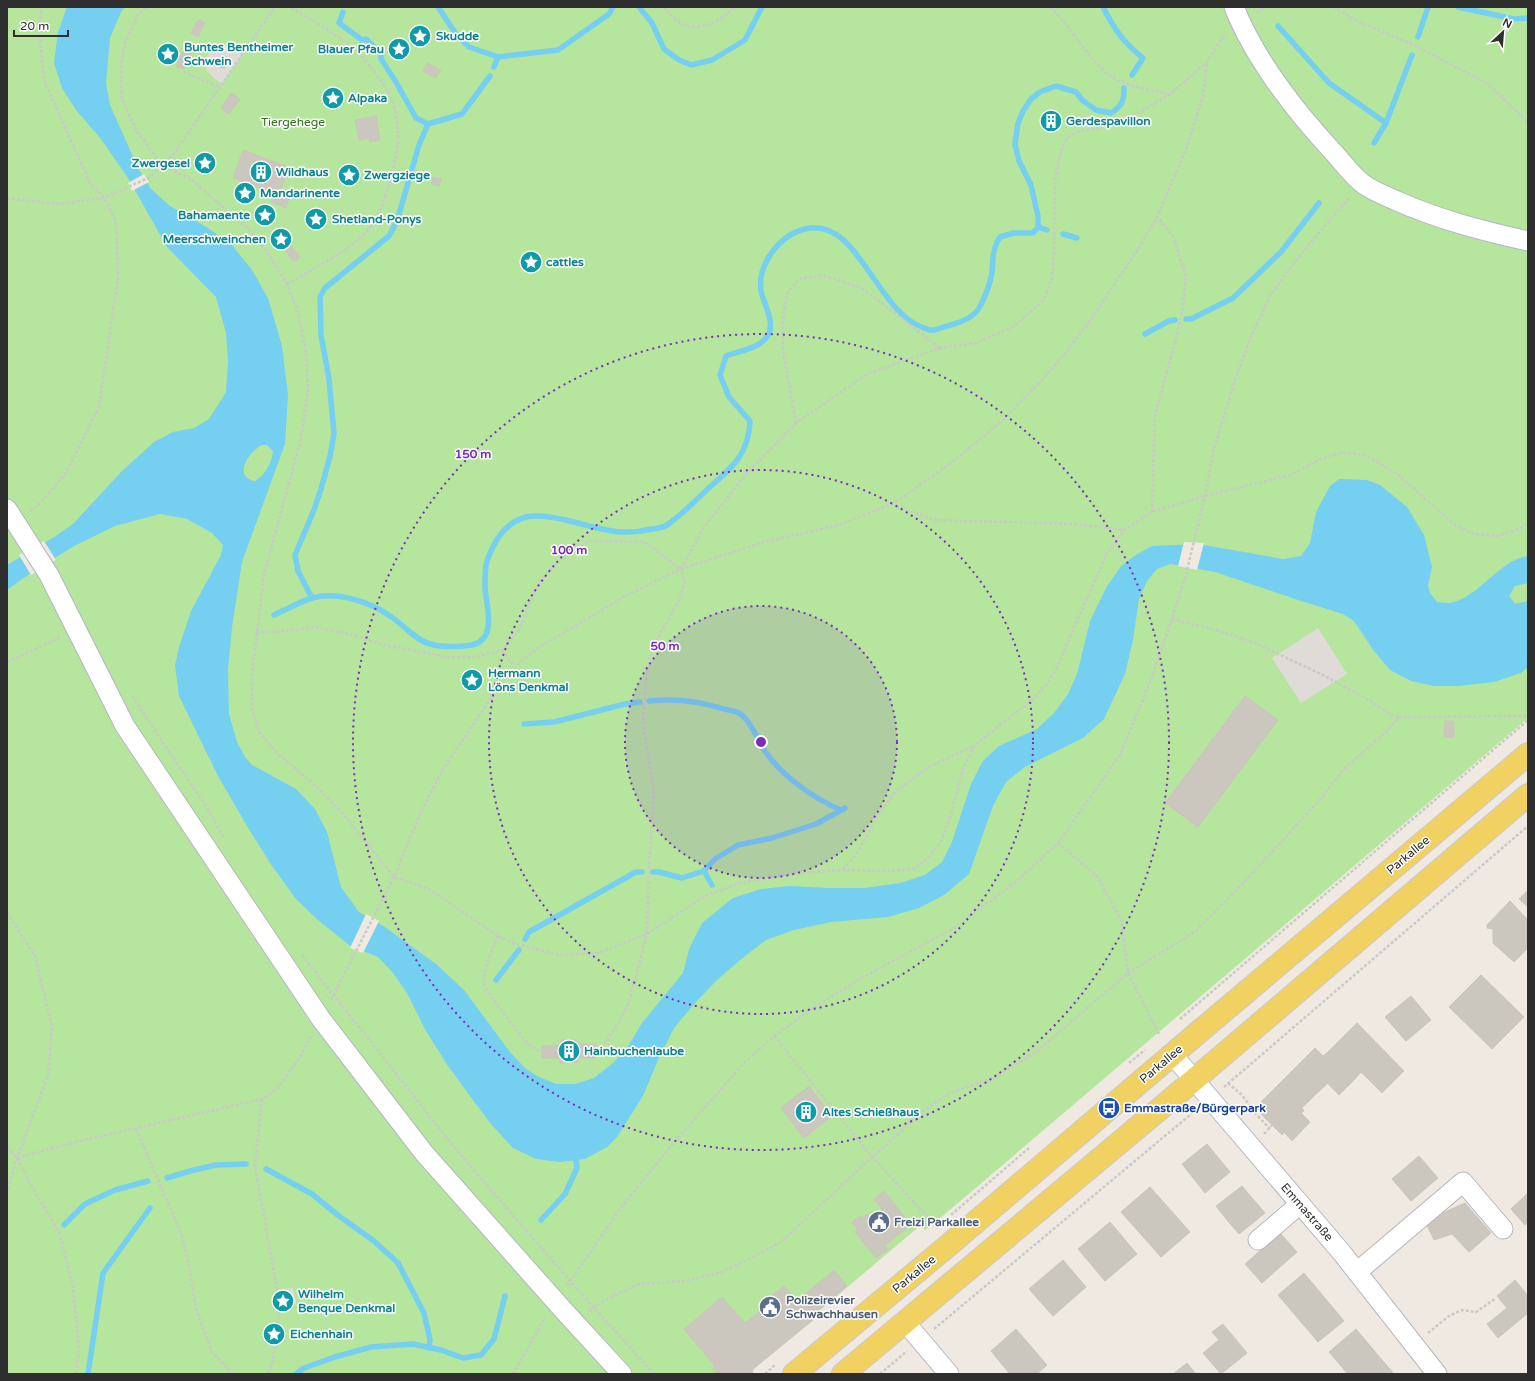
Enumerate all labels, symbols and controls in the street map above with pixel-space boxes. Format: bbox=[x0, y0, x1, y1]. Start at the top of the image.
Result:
scale bar bbox=[14, 12, 68, 38]
north arrow bbox=[1483, 12, 1523, 52]
text: N bbox=[1500, 16, 1514, 31]
text: 20 m bbox=[20, 19, 49, 33]
place icon: Skudde bbox=[407, 23, 433, 49]
place label: Skudde bbox=[436, 29, 479, 43]
place icon: Blauer Pfau bbox=[386, 36, 412, 62]
place label: Buntes Bentheimer Schwein bbox=[184, 40, 294, 68]
place icon: Buntes Bentheimer Schwein bbox=[155, 41, 181, 67]
place label: Blauer Pfau bbox=[318, 42, 384, 56]
place icon: Alpaka bbox=[320, 85, 346, 111]
place label: Alpaka bbox=[348, 91, 388, 106]
building icon: Gerdespavillon bbox=[1038, 108, 1064, 134]
place label: Gerdespavillon bbox=[1066, 114, 1151, 129]
park label: Tiergehege bbox=[261, 115, 325, 129]
place icon: Zwergesel bbox=[192, 150, 218, 176]
place label: Zwergesel bbox=[132, 156, 190, 171]
building icon: Wildhaus bbox=[248, 159, 274, 185]
place icon: Zwergziege bbox=[336, 162, 362, 188]
place label: Wildhaus bbox=[276, 165, 329, 179]
place label: Zwergziege bbox=[364, 168, 430, 183]
place icon: Mandarinente bbox=[232, 180, 258, 206]
place label: Mandarinente bbox=[260, 186, 340, 200]
place icon: Bahamaente bbox=[252, 202, 278, 228]
place icon: Shetland-Ponys bbox=[303, 206, 329, 232]
place label: Bahamaente bbox=[178, 208, 250, 222]
place label: Shetland-Ponys bbox=[332, 212, 422, 227]
place icon: Meerschweinchen bbox=[268, 226, 294, 252]
place label: Meerschweinchen bbox=[163, 232, 266, 246]
place icon: cattles bbox=[518, 249, 544, 275]
place label: cattles bbox=[546, 255, 584, 269]
text: 150 m bbox=[455, 447, 491, 461]
text: 100 m bbox=[551, 543, 587, 557]
text: 50 m bbox=[650, 639, 680, 653]
place label: Hermann Löns Denkmal bbox=[488, 666, 569, 694]
place icon: Hermann Löns Denkmal bbox=[459, 667, 485, 693]
centre of rings bbox=[754, 735, 768, 749]
street label: Parkallee bbox=[1384, 833, 1433, 877]
building icon: Hainbuchenlaube bbox=[556, 1038, 582, 1064]
street label: Parkallee bbox=[1137, 1042, 1186, 1086]
place label: Hainbuchenlaube bbox=[584, 1044, 684, 1058]
bus stop icon: Emmastraße/Bürgerpark bbox=[1096, 1095, 1122, 1121]
building icon: Altes Schießhaus bbox=[793, 1099, 819, 1125]
place label: Emmastraße/Bürgerpark bbox=[1124, 1101, 1266, 1116]
place label: Altes Schießhaus bbox=[822, 1105, 920, 1119]
street label: Emmastraße bbox=[1278, 1180, 1336, 1244]
public building icon: Freizi Parkallee bbox=[866, 1209, 892, 1235]
place label: Freizi Parkallee bbox=[894, 1215, 979, 1229]
street label: Parkallee bbox=[889, 1252, 939, 1296]
place label: Wilhelm Benque Denkmal bbox=[298, 1287, 395, 1316]
place icon: Wilhelm Benque Denkmal bbox=[270, 1288, 296, 1314]
place label: Polizeirevier Schwachhausen bbox=[786, 1293, 878, 1321]
public building icon: Polizeirevier Schwachhausen bbox=[757, 1294, 783, 1320]
place icon: Eichenhain bbox=[261, 1321, 287, 1347]
place label: Eichenhain bbox=[290, 1327, 353, 1341]

